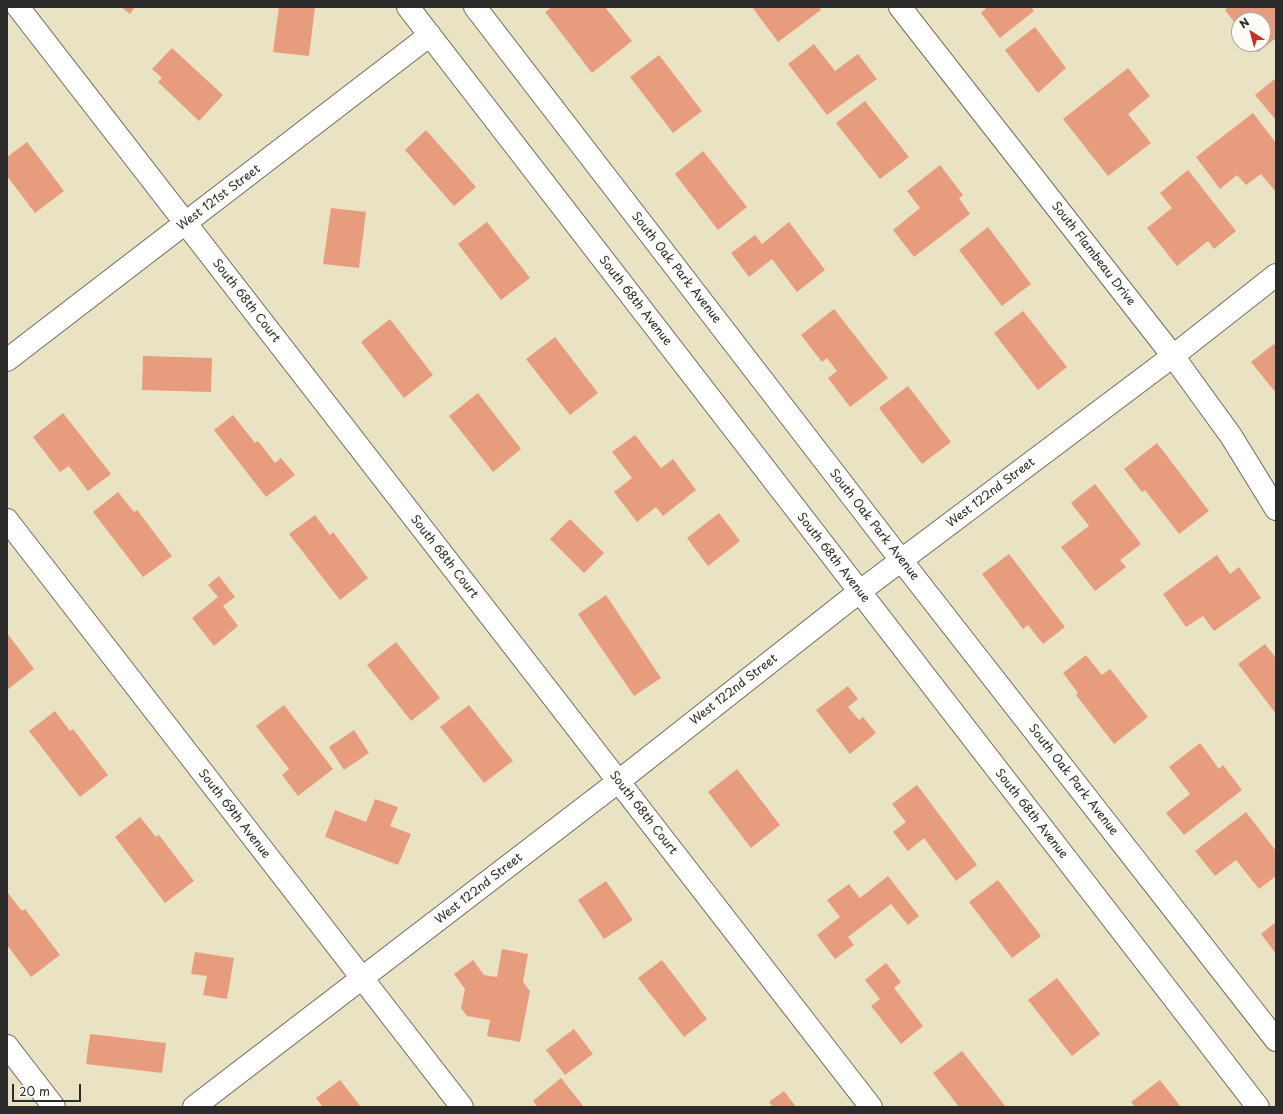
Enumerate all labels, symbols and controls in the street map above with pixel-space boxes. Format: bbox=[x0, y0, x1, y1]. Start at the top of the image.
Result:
north arrow bbox=[1231, 12, 1271, 52]
text: N bbox=[1236, 13, 1253, 32]
street label: West 121st Street bbox=[175, 162, 263, 234]
street label: South Flambeau Drive bbox=[1048, 199, 1138, 309]
street label: South Oak Park Avenue bbox=[628, 210, 724, 326]
street label: South 68th Avenue bbox=[596, 253, 674, 349]
street label: South 68th Court bbox=[209, 257, 283, 345]
street label: West 122nd Street bbox=[944, 455, 1038, 531]
street label: South Oak Park Avenue bbox=[826, 467, 922, 583]
street label: South 68th Avenue bbox=[794, 510, 872, 606]
street label: South 68th Court bbox=[407, 513, 481, 601]
street label: West 122nd Street bbox=[688, 651, 780, 729]
street label: South Oak Park Avenue bbox=[1025, 722, 1121, 838]
street label: South 68th Avenue bbox=[992, 766, 1070, 862]
street label: South 69th Avenue bbox=[195, 767, 273, 861]
street label: South 68th Court bbox=[606, 769, 680, 857]
street label: West 122nd Street bbox=[433, 850, 525, 928]
scale bar bbox=[14, 1076, 83, 1102]
text: 20 m bbox=[19, 1082, 50, 1100]

